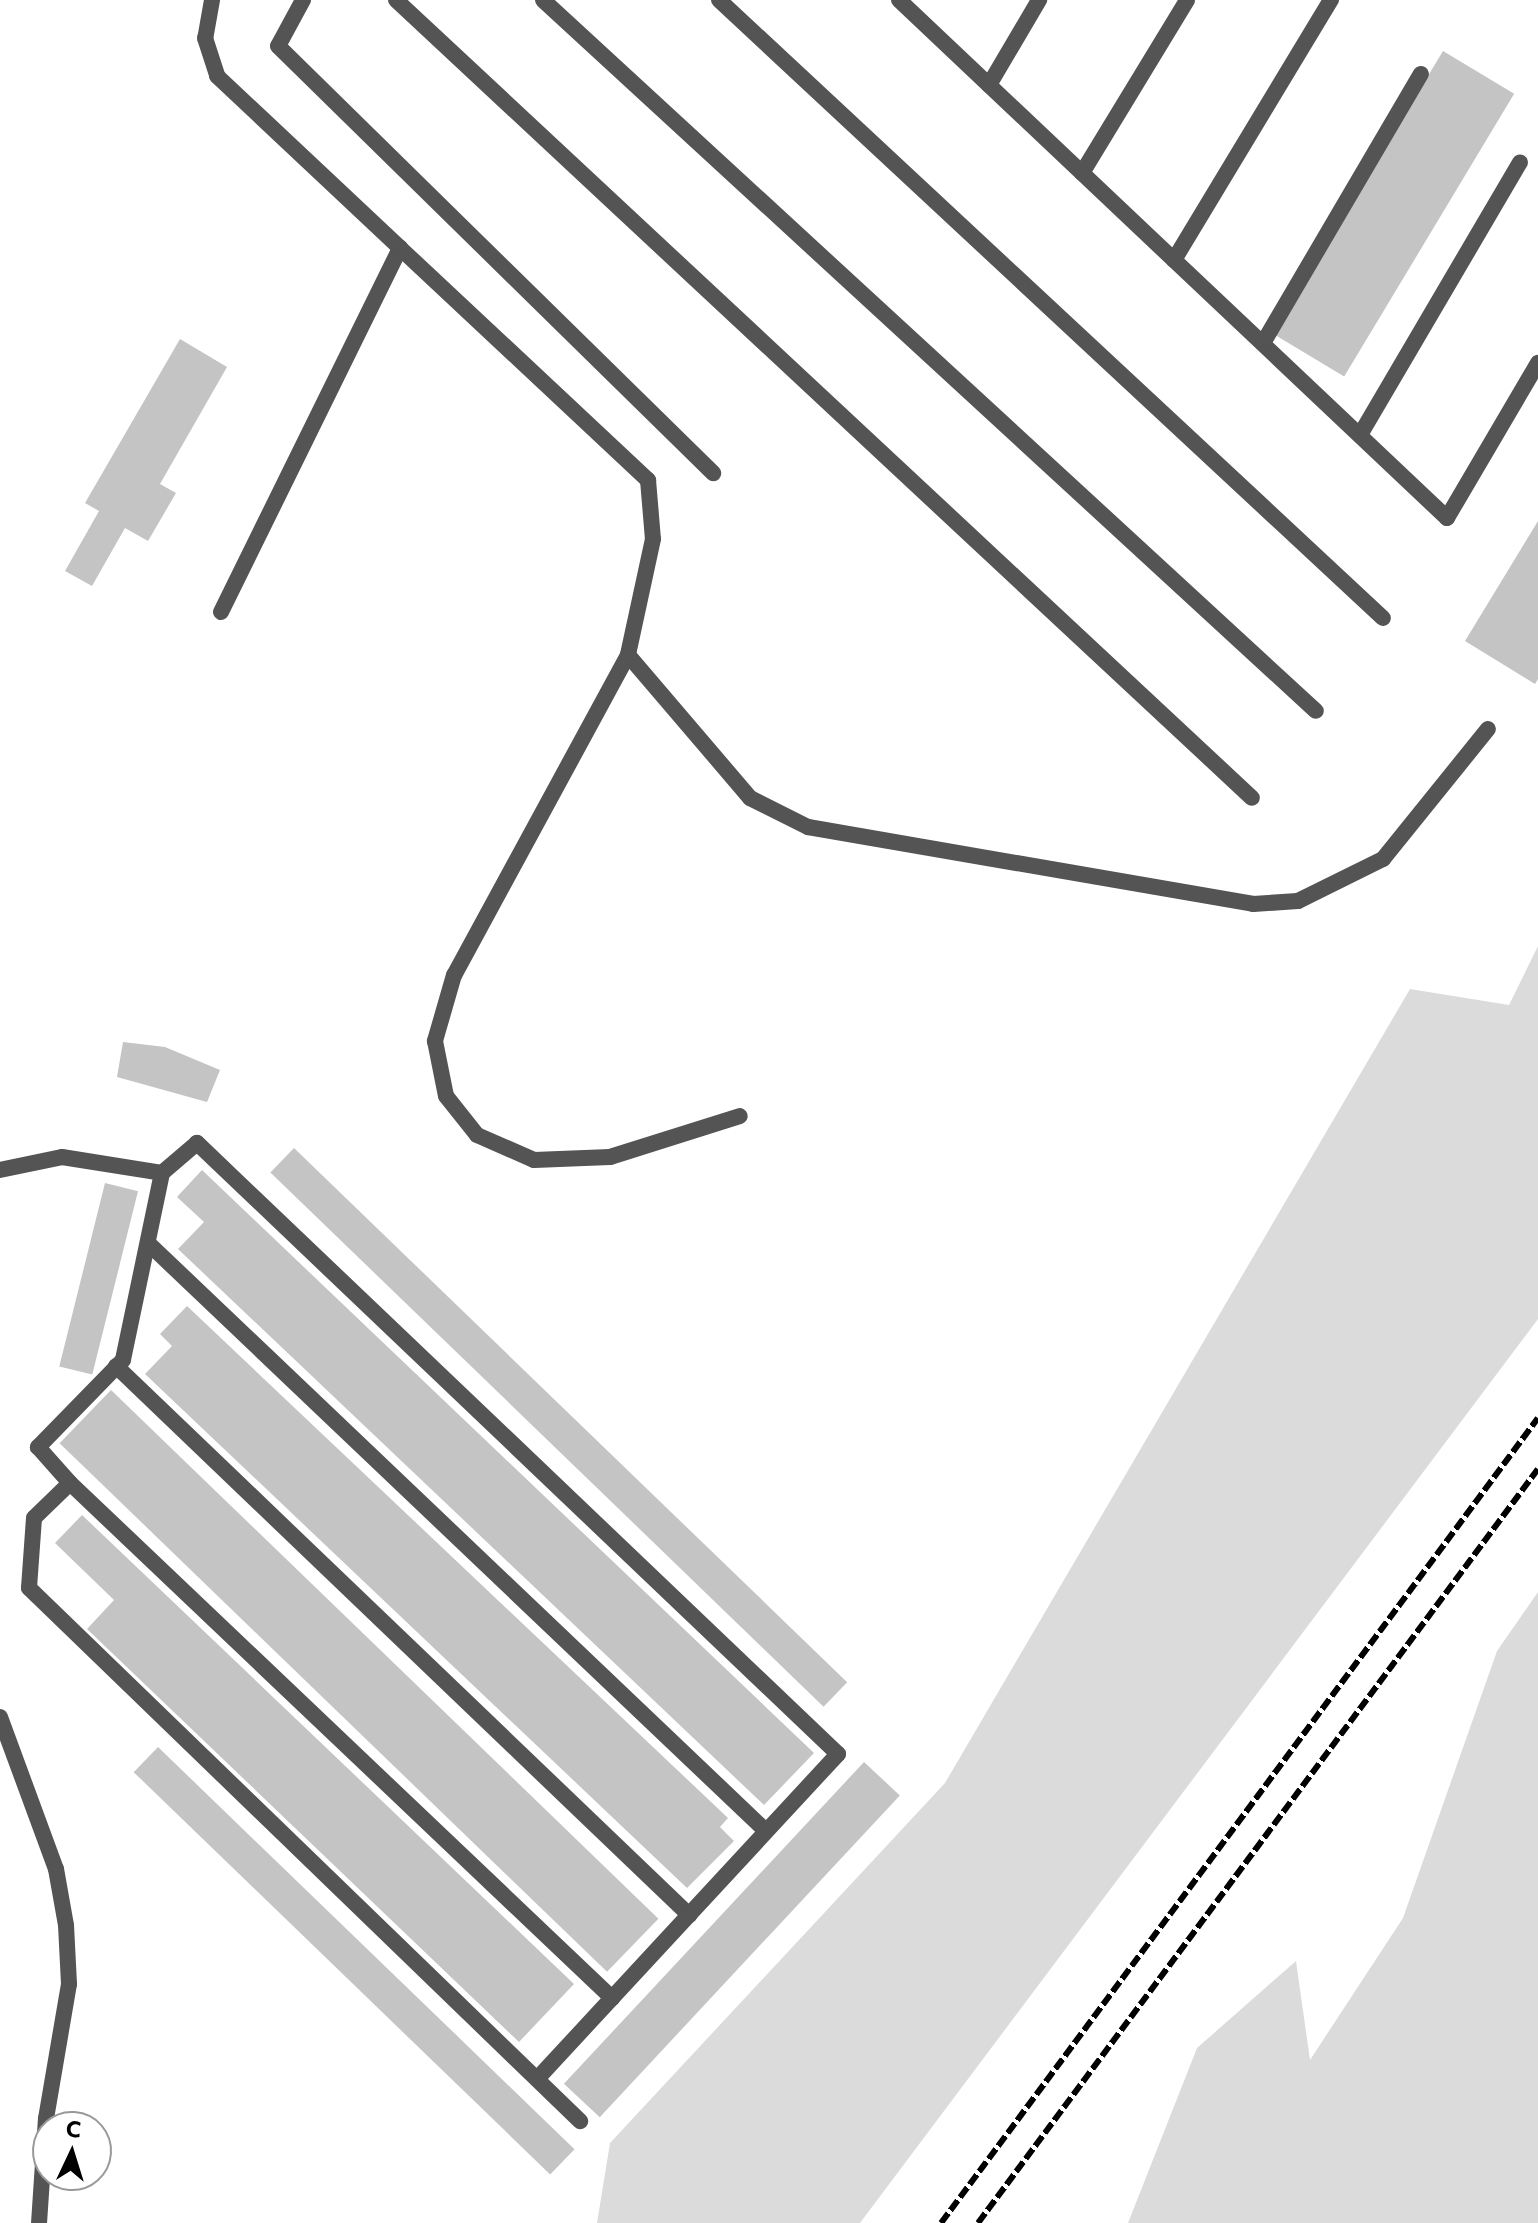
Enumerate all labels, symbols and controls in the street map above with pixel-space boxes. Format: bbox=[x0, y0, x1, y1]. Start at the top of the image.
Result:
north arrow bbox=[32, 2111, 112, 2191]
text: С bbox=[65, 2115, 82, 2143]

